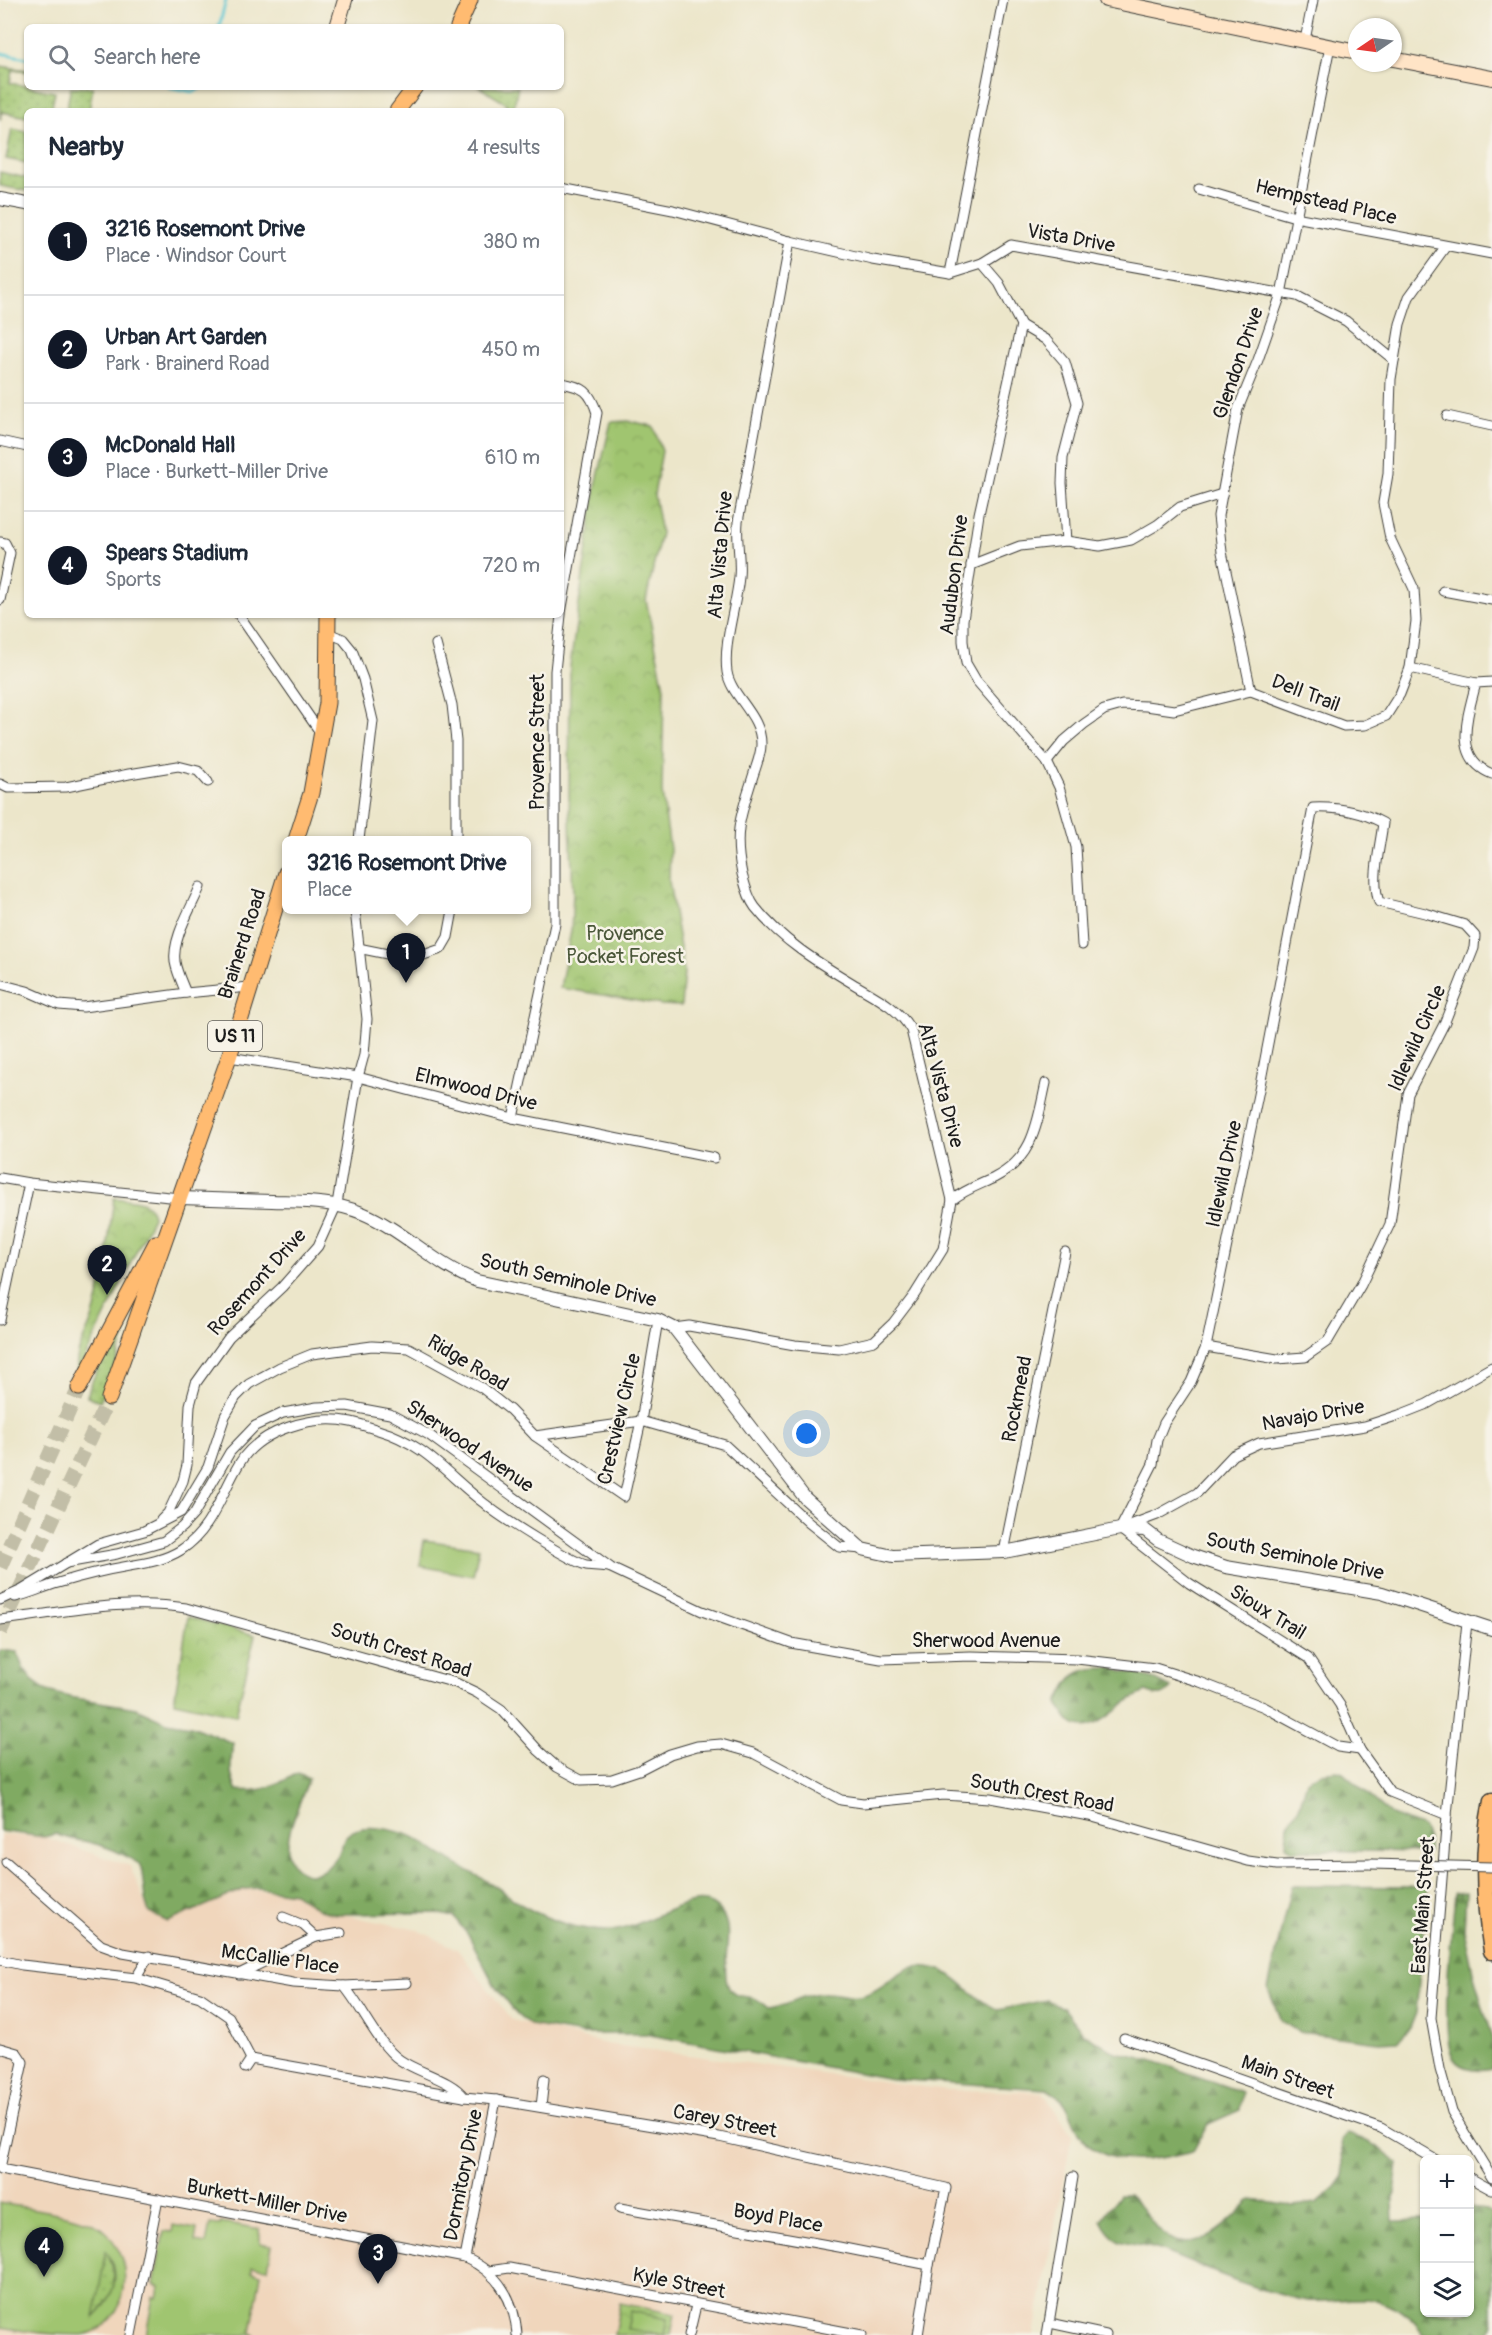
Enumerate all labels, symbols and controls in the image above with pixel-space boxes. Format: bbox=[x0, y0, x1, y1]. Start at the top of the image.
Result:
north arrow bbox=[1348, 18, 1402, 72]
search box bbox=[24, 24, 564, 90]
icon: search bbox=[45, 41, 78, 74]
text: Search here bbox=[93, 43, 200, 71]
text: Nearby bbox=[48, 131, 124, 163]
text: 4 results bbox=[467, 135, 540, 160]
street label: Hempstead Place bbox=[1253, 174, 1399, 230]
text: 3216 Rosemont Drive bbox=[105, 215, 305, 243]
street label: Vista Drive bbox=[1025, 218, 1117, 258]
text: 1 bbox=[64, 229, 71, 254]
text: 380 m bbox=[483, 229, 540, 254]
text: Place · Windsor Court bbox=[105, 243, 286, 268]
street label: Glendon Drive bbox=[1207, 304, 1269, 422]
text: Urban Art Garden bbox=[105, 323, 267, 351]
text: 2 bbox=[62, 337, 73, 362]
text: 450 m bbox=[482, 337, 540, 362]
text: Park · Brainerd Road bbox=[105, 351, 270, 376]
text: McDonald Hall bbox=[105, 431, 236, 459]
text: 3 bbox=[62, 445, 73, 470]
text: 610 m bbox=[485, 445, 540, 470]
text: Place · Burkett-Miller Drive bbox=[105, 459, 328, 484]
street label: Alta Vista Drive bbox=[702, 490, 738, 620]
street label: Audubon Drive bbox=[934, 513, 974, 636]
text: Spears Stadium bbox=[105, 539, 248, 567]
text: 4 bbox=[62, 553, 73, 578]
text: 720 m bbox=[482, 553, 540, 578]
text: Sports bbox=[105, 567, 161, 592]
street label: Dell Trail bbox=[1268, 669, 1344, 717]
street label: Provence Street bbox=[525, 673, 550, 810]
popup bbox=[282, 836, 531, 914]
text: 3216 Rosemont Drive bbox=[307, 849, 506, 877]
text: Place bbox=[307, 877, 352, 902]
street label: Brainerd Road bbox=[212, 886, 272, 1002]
park label: Provence Pocket Forest bbox=[566, 921, 685, 969]
pin: 1 bbox=[386, 934, 426, 983]
street label: Idlewild Circle bbox=[1382, 981, 1452, 1095]
street label: Alta Vista Drive bbox=[912, 1020, 970, 1150]
road number: US 11 bbox=[208, 1021, 262, 1051]
street label: Elmwood Drive bbox=[412, 1062, 540, 1116]
street label: Idlewild Drive bbox=[1200, 1118, 1248, 1230]
street label: Rosemont Drive bbox=[202, 1223, 312, 1341]
pin: 2 bbox=[88, 1246, 126, 1295]
street label: South Seminole Drive bbox=[477, 1247, 659, 1313]
street label: Ridge Road bbox=[423, 1329, 513, 1397]
street label: Crestview Circle bbox=[592, 1351, 646, 1487]
street label: Rockmead bbox=[996, 1354, 1038, 1444]
street label: Sherwood Avenue bbox=[401, 1394, 539, 1498]
street label: Navajo Drive bbox=[1260, 1394, 1366, 1436]
your location bbox=[792, 1419, 821, 1448]
street label: South Seminole Drive bbox=[1204, 1526, 1386, 1586]
street label: Sioux Trail bbox=[1225, 1579, 1311, 1645]
street label: South Crest Road bbox=[328, 1617, 474, 1683]
street label: Sherwood Avenue bbox=[912, 1628, 1060, 1653]
street label: South Crest Road bbox=[968, 1768, 1116, 1818]
street label: East Main Street bbox=[1406, 1834, 1440, 1975]
street label: McCallie Place bbox=[220, 1938, 341, 1980]
street label: Main Street bbox=[1238, 2049, 1339, 2105]
street label: Carey Street bbox=[671, 2099, 780, 2144]
street label: Dormitory Drive bbox=[438, 2107, 488, 2243]
map controls bbox=[1420, 2155, 1474, 2317]
button: + bbox=[1420, 2155, 1474, 2209]
street label: Burkett-Miller Drive bbox=[185, 2173, 349, 2229]
street label: Boyd Place bbox=[732, 2198, 825, 2238]
button: − bbox=[1420, 2209, 1474, 2263]
pin: 4 bbox=[24, 2228, 63, 2277]
pin: 3 bbox=[358, 2234, 398, 2284]
street label: Kyle Street bbox=[631, 2262, 728, 2304]
button: layers bbox=[1420, 2263, 1474, 2317]

